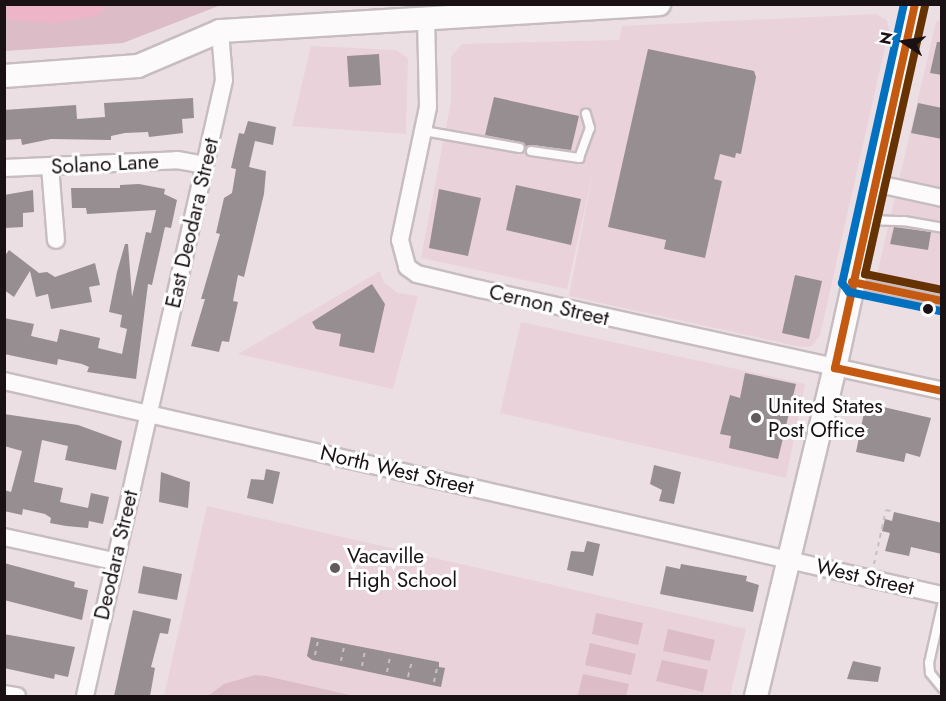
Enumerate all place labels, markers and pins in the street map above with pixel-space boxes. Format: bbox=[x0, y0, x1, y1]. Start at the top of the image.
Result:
unlabelled marker bbox=[922, 303, 934, 315]
place label: United States Post Office bbox=[768, 393, 883, 443]
marker: United States Post Office bbox=[749, 411, 763, 425]
place label: Vacaville High School bbox=[347, 543, 457, 593]
marker: Vacaville High School bbox=[328, 561, 342, 575]

